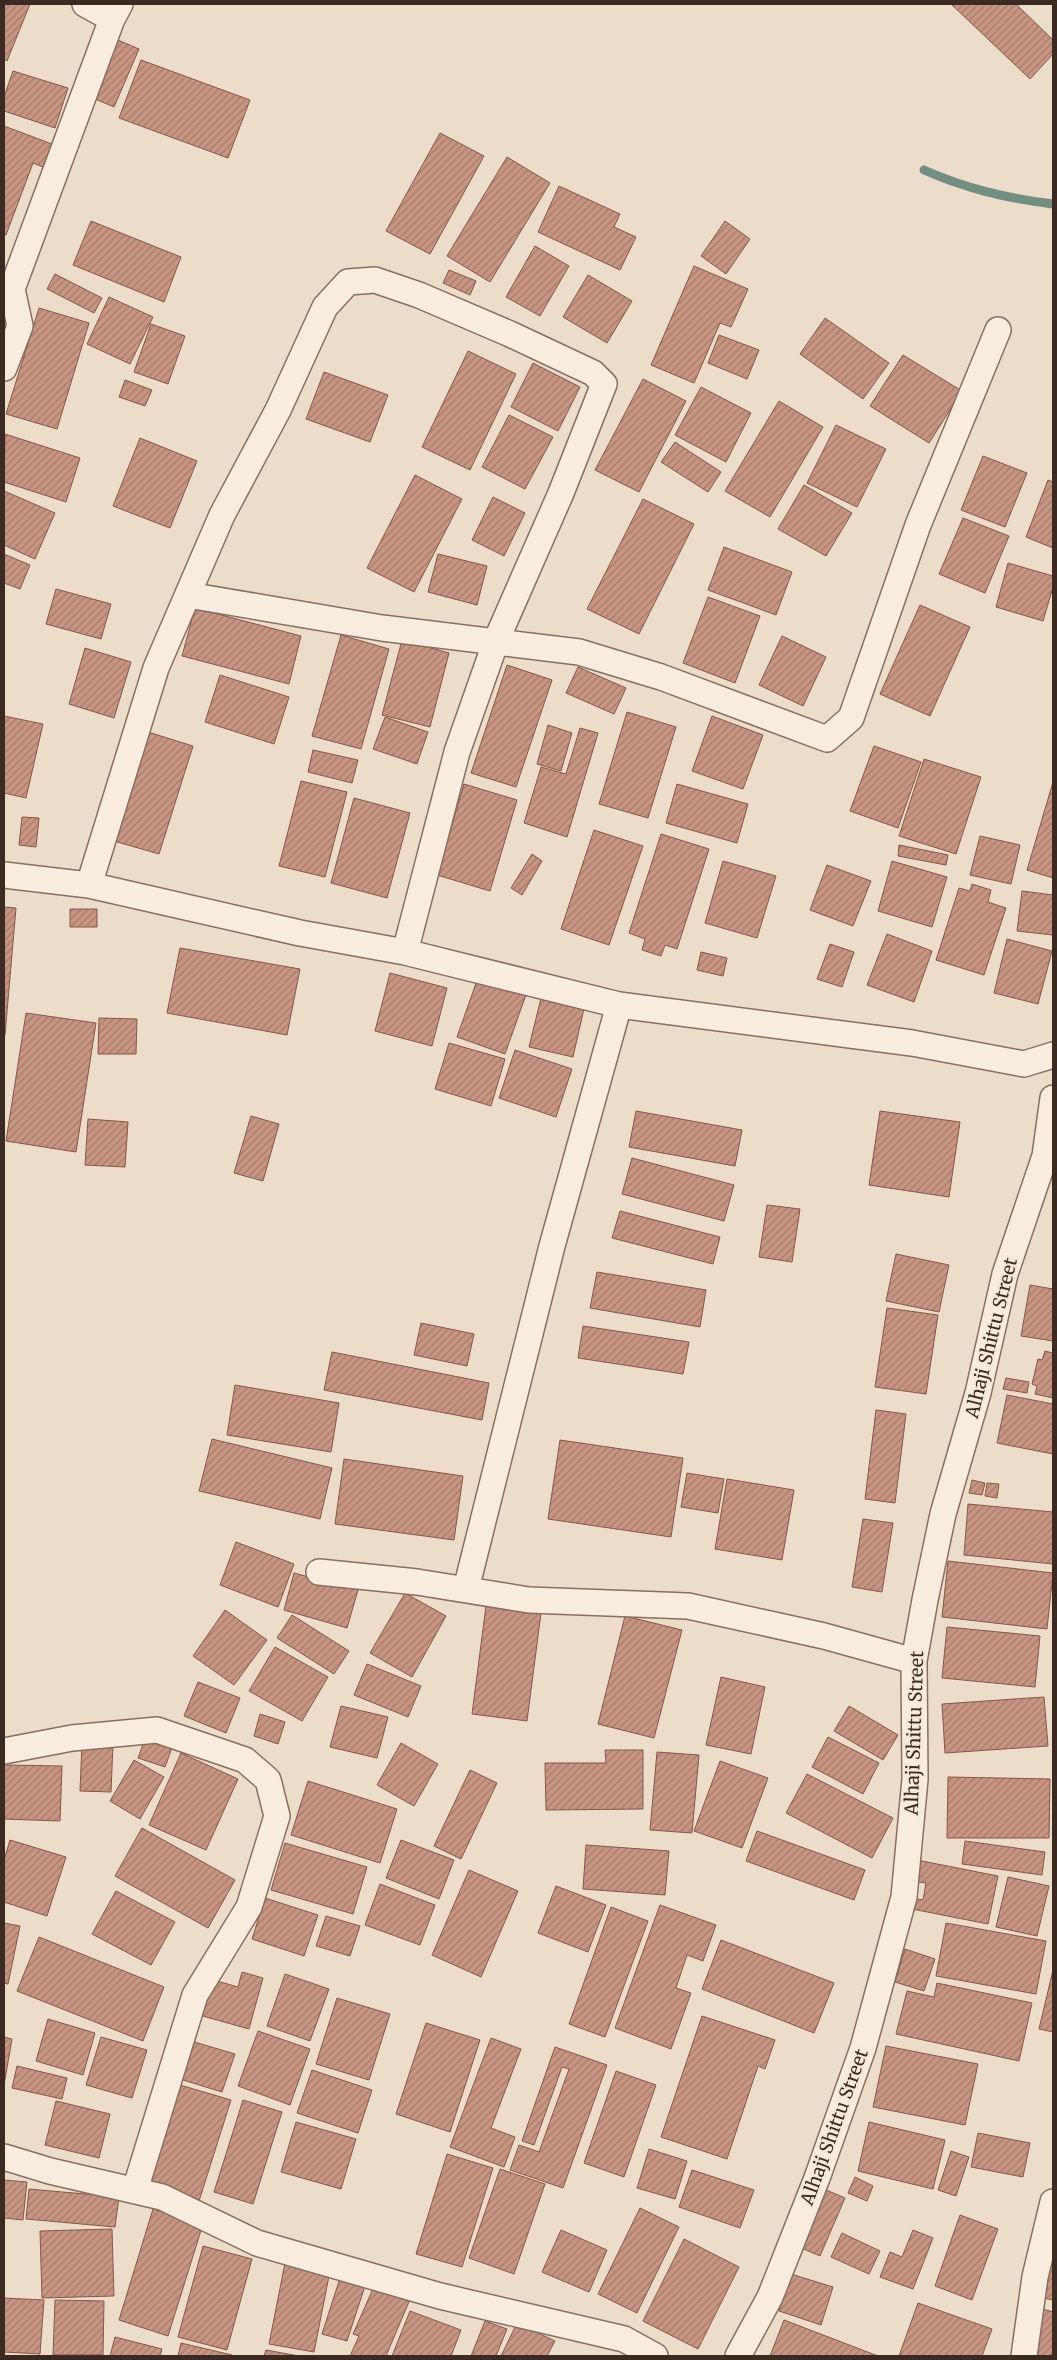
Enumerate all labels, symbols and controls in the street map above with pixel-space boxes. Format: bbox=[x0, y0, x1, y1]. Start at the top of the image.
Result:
street label: Alhaji Shittu Street bbox=[960, 1255, 1022, 1422]
street label: Alhaji Shittu Street bbox=[900, 1650, 928, 1817]
street label: Alhaji Shittu Street bbox=[795, 2046, 873, 2209]

